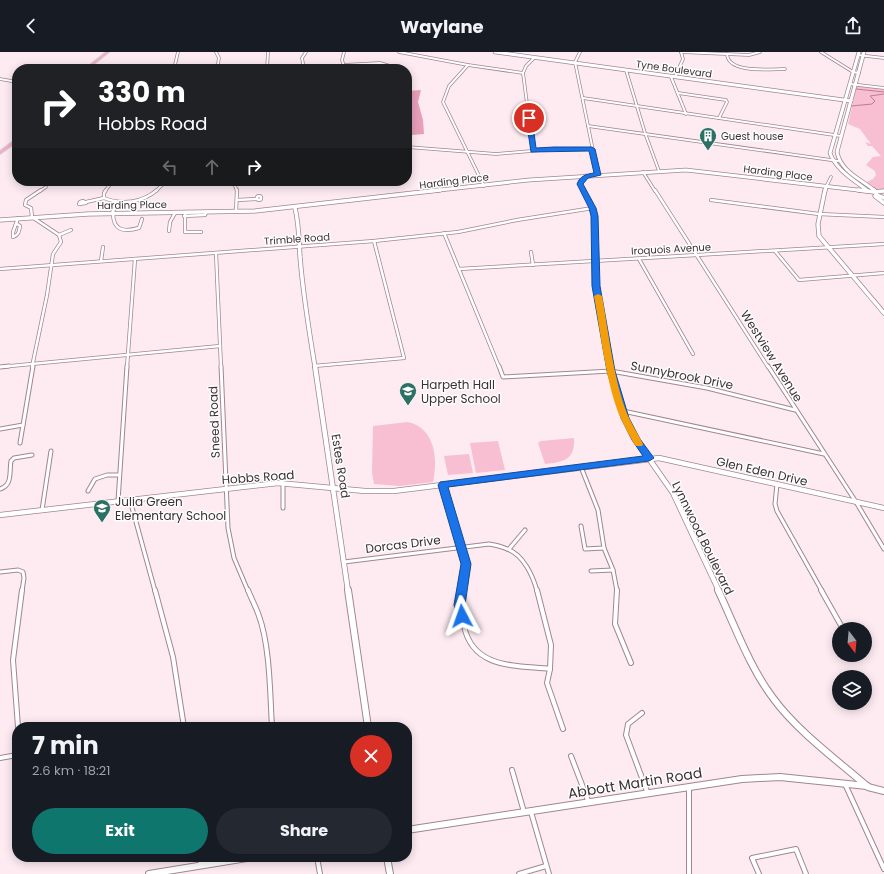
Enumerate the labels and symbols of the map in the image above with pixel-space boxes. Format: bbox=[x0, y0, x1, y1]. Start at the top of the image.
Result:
street label: Tyne Boulevard bbox=[635, 56, 713, 82]
pin bbox=[512, 101, 546, 135]
building icon: Guest house bbox=[698, 126, 718, 151]
place label: Guest house bbox=[721, 129, 784, 144]
street label: Harding Place bbox=[742, 161, 814, 185]
street label: Harding Place bbox=[418, 169, 490, 193]
street label: Harding Place bbox=[97, 197, 167, 213]
street label: Trimble Road bbox=[264, 229, 330, 249]
street label: Iroquois Avenue bbox=[631, 239, 711, 259]
street label: Westview Avenue bbox=[737, 307, 807, 405]
street label: Sunnybrook Drive bbox=[629, 357, 735, 393]
place label: Harpeth Hall Upper School bbox=[421, 376, 501, 407]
school or university icon: Harpeth Hall Upper School bbox=[398, 381, 418, 406]
street label: Sneed Road bbox=[204, 386, 224, 458]
street label: Estes Road bbox=[328, 433, 354, 499]
street label: Glen Eden Drive bbox=[715, 452, 809, 490]
street label: Hobbs Road bbox=[221, 466, 295, 488]
street label: Lynnwood Boulevard bbox=[668, 478, 738, 598]
place label: Julia Green Elementary School bbox=[115, 493, 226, 524]
school or university icon: Julia Green Elementary School bbox=[92, 498, 112, 523]
street label: Dorcas Drive bbox=[364, 531, 442, 557]
position arrow bbox=[441, 595, 483, 637]
north arrow bbox=[832, 622, 872, 662]
street label: Abbott Martin Road bbox=[566, 763, 704, 803]

